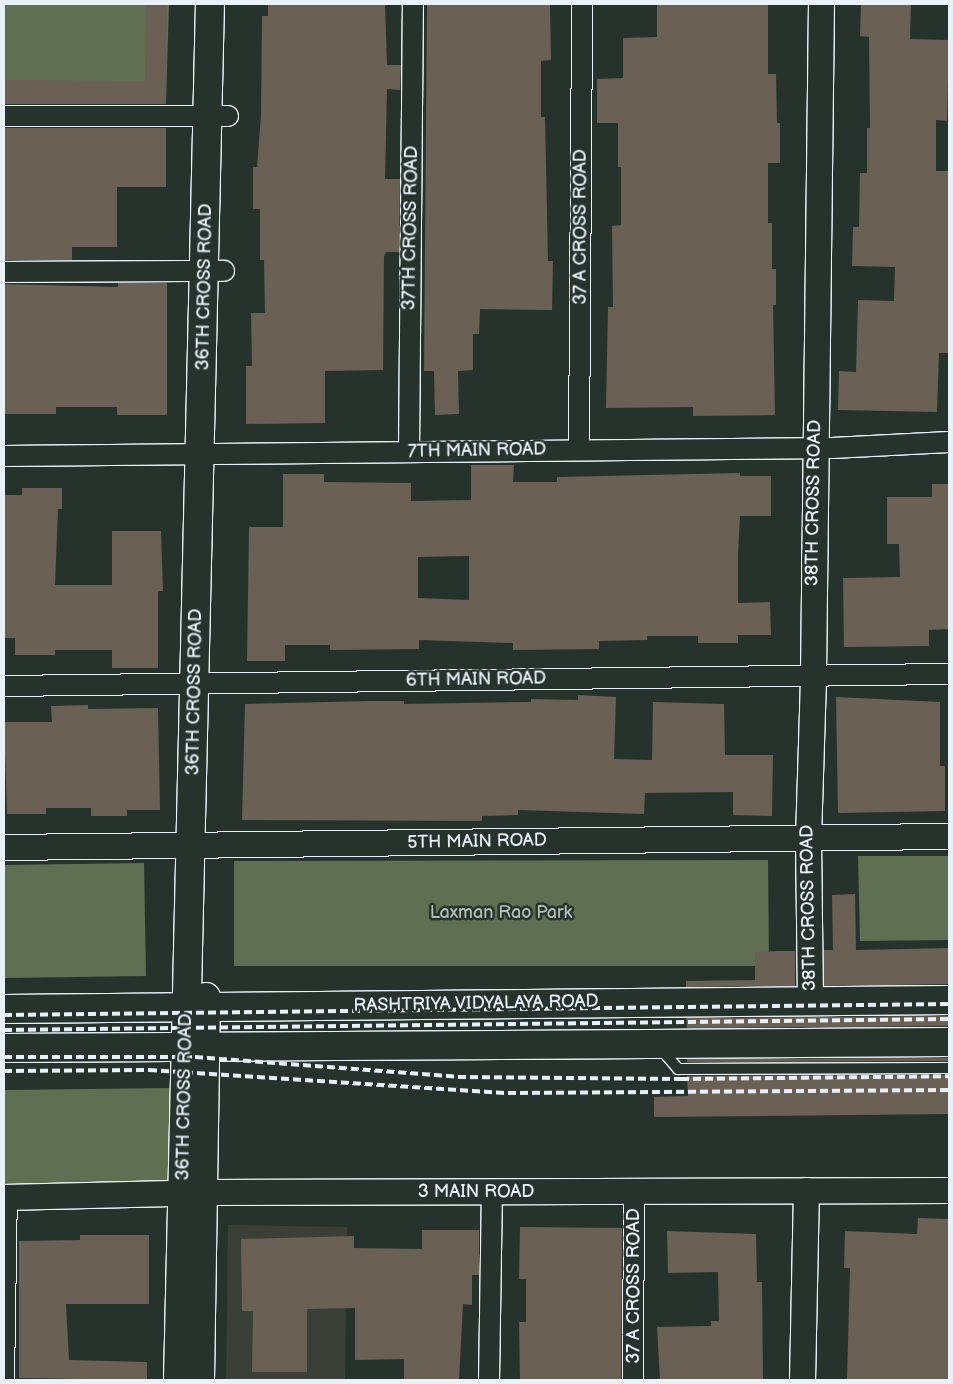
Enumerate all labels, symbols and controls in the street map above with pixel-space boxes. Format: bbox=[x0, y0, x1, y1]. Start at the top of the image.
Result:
street label: 37TH CROSS ROAD bbox=[399, 145, 423, 311]
street label: 37 A CROSS ROAD bbox=[570, 149, 592, 305]
street label: 36TH CROSS ROAD bbox=[193, 203, 217, 371]
street label: 38TH CROSS ROAD bbox=[802, 420, 826, 586]
street label: 7TH MAIN ROAD bbox=[408, 439, 546, 463]
street label: 36TH CROSS ROAD bbox=[183, 608, 207, 776]
street label: 6TH MAIN ROAD bbox=[406, 668, 546, 692]
street label: 38TH CROSS ROAD bbox=[797, 825, 821, 991]
street label: 5TH MAIN ROAD bbox=[407, 830, 547, 854]
park label: Laxman Rao Park bbox=[430, 902, 572, 924]
street label: RASHTRIYA VIDYALAYA ROAD bbox=[353, 991, 599, 1017]
street label: 36TH CROSS ROAD bbox=[173, 1013, 197, 1181]
street label: 3 MAIN ROAD bbox=[418, 1181, 534, 1203]
street label: 37 A CROSS ROAD bbox=[623, 1208, 645, 1364]

